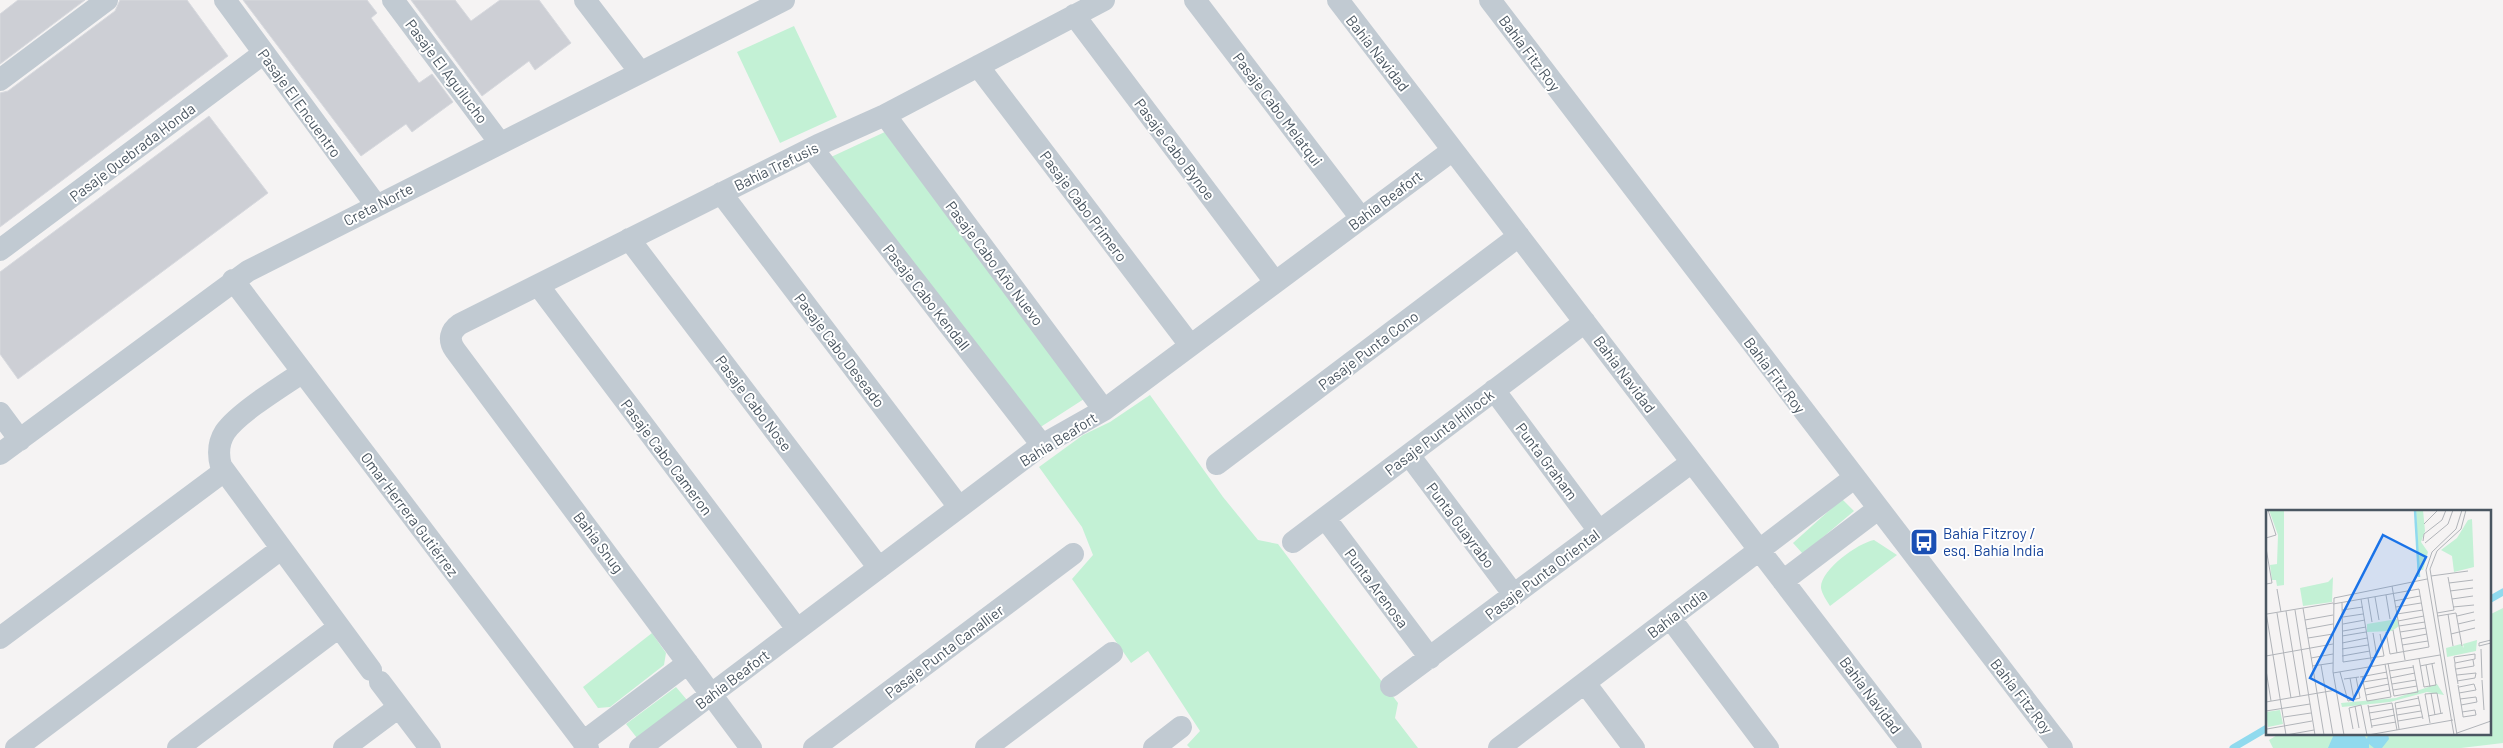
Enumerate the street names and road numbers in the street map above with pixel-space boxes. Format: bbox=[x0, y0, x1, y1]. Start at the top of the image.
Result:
street label: Bahía Navidad bbox=[1343, 11, 1413, 95]
street label: Bahía Fitz Roy bbox=[1496, 12, 1564, 95]
street label: Pasaje El Aguilucho bbox=[402, 15, 492, 127]
street label: Pasaje El Encuentro bbox=[255, 45, 345, 161]
street label: Pasaje Cabo Melatqui bbox=[1230, 49, 1326, 169]
street label: Pasaje Cabo Bynoe bbox=[1131, 95, 1219, 203]
street label: Pasaje Quebrada Honda bbox=[66, 99, 198, 205]
street label: Bahía Trefusis bbox=[731, 138, 821, 194]
street label: Pasaje Cabo Primero bbox=[1036, 147, 1132, 265]
street label: Bahía Beafort bbox=[1345, 166, 1425, 234]
street label: Creta Norte bbox=[340, 179, 416, 229]
street label: Pasaje Cabo Año Nuevo bbox=[942, 197, 1048, 329]
street label: Pasaje Cabo Kendall bbox=[880, 240, 974, 354]
street label: Pasaje Cabo Deseado bbox=[791, 289, 889, 411]
street label: Pasaje Punta Cono bbox=[1314, 307, 1422, 393]
street label: Bahía Navidad bbox=[1590, 332, 1660, 416]
street label: Bahía Fitz Roy bbox=[1741, 334, 1809, 417]
street label: Pasaje Cabo Nose bbox=[712, 351, 796, 455]
street label: Pasaje Punta Hiliock bbox=[1381, 385, 1497, 479]
street label: Pasaje Cabo Cameron bbox=[618, 395, 716, 519]
street label: Bahía Beafort bbox=[1016, 408, 1100, 470]
street label: Punta Graham bbox=[1512, 419, 1582, 503]
street label: Omar Herrera Gutiérrez bbox=[357, 448, 463, 580]
street label: Punta Guayrabo bbox=[1423, 479, 1499, 571]
street label: Bahía Snug bbox=[570, 508, 628, 576]
street label: Pasaje Punta Oriental bbox=[1481, 525, 1603, 623]
street label: Punta Arenosa bbox=[1341, 545, 1413, 631]
street label: Bahía India bbox=[1643, 585, 1711, 641]
street label: Pasaje Punta Canallier bbox=[881, 600, 1007, 701]
street label: Bahía Beafort bbox=[692, 645, 772, 713]
street label: Bahía Navidad bbox=[1836, 653, 1906, 737]
street label: Bahía Fitz Roy bbox=[1987, 655, 2057, 737]

